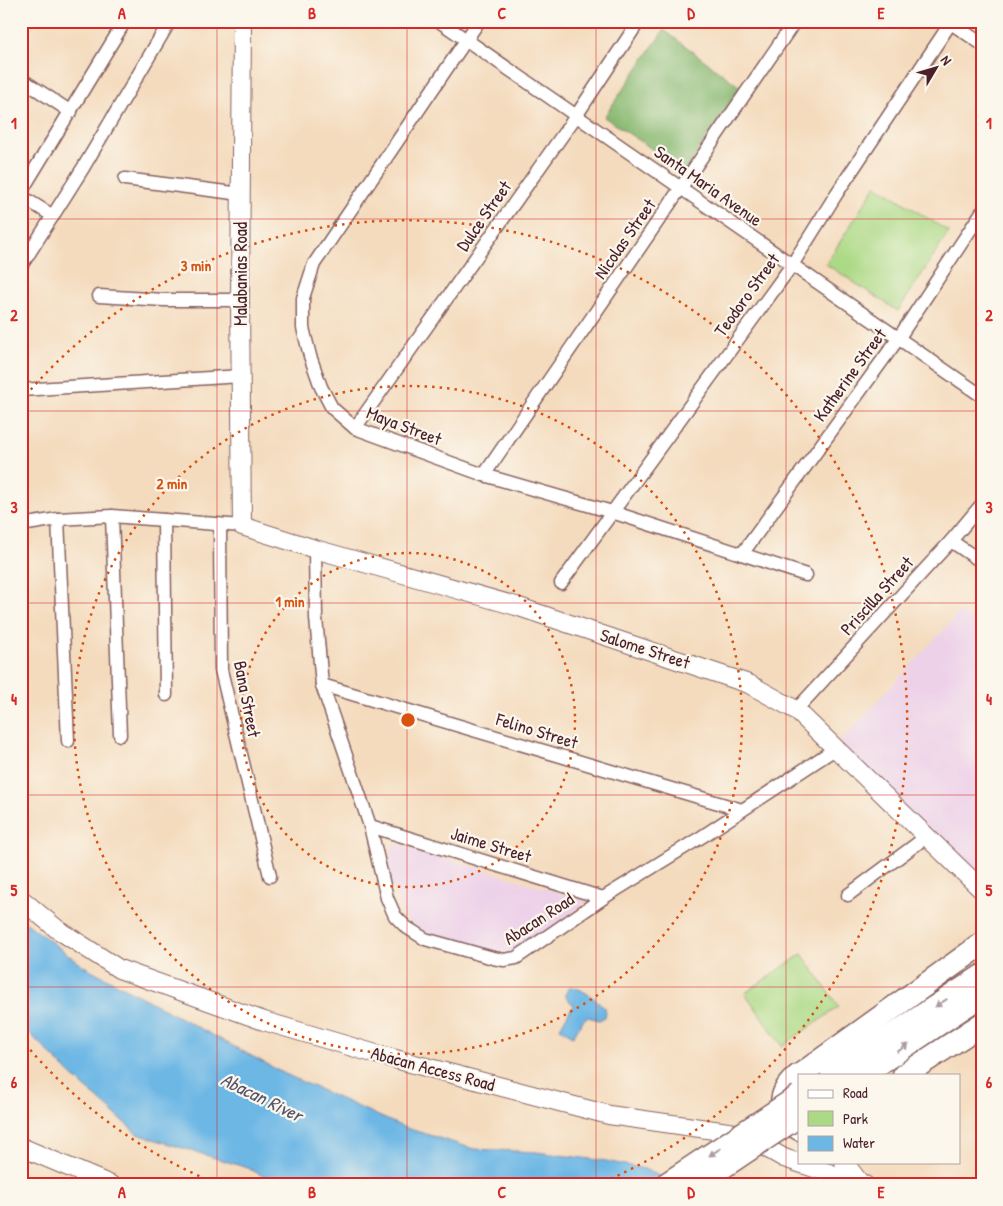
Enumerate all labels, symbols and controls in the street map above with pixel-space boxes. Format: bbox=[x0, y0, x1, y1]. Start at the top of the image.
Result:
text: A bbox=[118, 2, 126, 24]
text: B bbox=[308, 2, 316, 24]
text: C bbox=[498, 2, 507, 24]
text: D bbox=[687, 2, 695, 24]
text: E bbox=[877, 2, 885, 24]
north arrow bbox=[910, 42, 960, 92]
text: N bbox=[937, 51, 957, 69]
text: 1 bbox=[11, 112, 17, 134]
text: 1 bbox=[986, 112, 992, 134]
street label: Santa Maria Avenue bbox=[649, 139, 767, 232]
street label: Dulce Street bbox=[450, 175, 517, 256]
street label: Nicolas Street bbox=[588, 193, 662, 284]
street label: Malabanias Road bbox=[228, 222, 253, 326]
street label: Teodoro Street bbox=[708, 247, 786, 341]
text: 3 min bbox=[181, 255, 211, 276]
text: 2 bbox=[10, 304, 18, 326]
text: 2 bbox=[985, 304, 993, 326]
street label: Katherine Street bbox=[807, 322, 892, 426]
street label: Maya Street bbox=[363, 400, 446, 452]
text: 2 min bbox=[157, 473, 188, 494]
text: 3 bbox=[10, 496, 18, 518]
text: 3 bbox=[985, 496, 993, 518]
street label: Priscilla Street bbox=[834, 550, 919, 641]
text: 1 min bbox=[275, 591, 305, 612]
street label: Salome Street bbox=[597, 622, 694, 675]
street label: Bana Street bbox=[228, 659, 267, 740]
text: 4 bbox=[11, 688, 17, 710]
text: 4 bbox=[986, 688, 992, 710]
street label: Felino Street bbox=[492, 706, 582, 755]
centre of rings bbox=[399, 711, 417, 729]
street label: Jaime Street bbox=[448, 820, 535, 869]
text: 5 bbox=[11, 879, 18, 901]
text: 5 bbox=[986, 879, 993, 901]
street label: Abacan Road bbox=[499, 887, 579, 951]
one-way arrow bbox=[934, 998, 948, 1008]
street label: Abacan Access Road bbox=[369, 1040, 498, 1097]
one-way arrow bbox=[896, 1043, 909, 1053]
water label: Abacan River bbox=[217, 1066, 310, 1129]
text: 6 bbox=[11, 1071, 18, 1093]
text: 6 bbox=[986, 1071, 993, 1093]
legend bbox=[798, 1074, 960, 1164]
text: Road bbox=[843, 1082, 868, 1103]
text: Park bbox=[843, 1108, 868, 1129]
text: Water bbox=[843, 1132, 875, 1153]
one-way arrow bbox=[708, 1147, 721, 1157]
text: A bbox=[118, 1181, 126, 1203]
text: B bbox=[308, 1181, 316, 1203]
text: C bbox=[498, 1181, 507, 1203]
text: D bbox=[687, 1181, 695, 1203]
text: E bbox=[877, 1181, 885, 1203]

